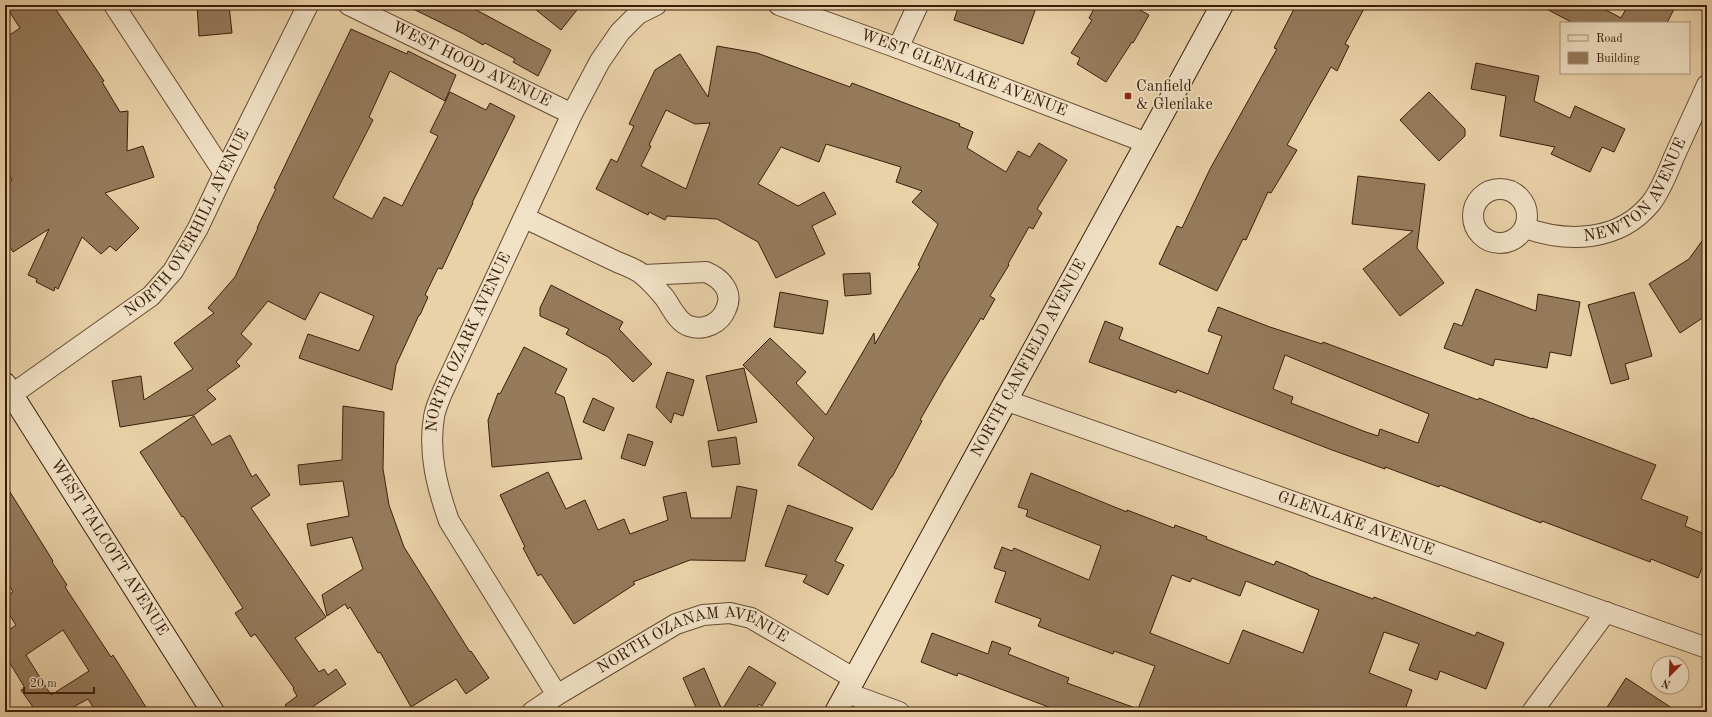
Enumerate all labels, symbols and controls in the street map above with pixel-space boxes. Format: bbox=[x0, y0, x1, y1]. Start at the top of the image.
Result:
street label: WEST HOOD AVENUE bbox=[389, 19, 553, 110]
legend bbox=[1560, 22, 1690, 74]
street label: WEST GLENLAKE AVENUE bbox=[859, 27, 1069, 120]
text: Road bbox=[1596, 33, 1623, 45]
text: Building bbox=[1596, 53, 1640, 65]
place label: Canfield & Glenlake bbox=[1136, 79, 1213, 113]
marker: Canfield & Glenlake bbox=[1123, 91, 1133, 101]
street label: NORTH OVERHILL AVENUE bbox=[121, 127, 252, 320]
street label: NEWTON AVENUE bbox=[1583, 136, 1689, 245]
street label: NORTH OZARK AVENUE bbox=[424, 250, 514, 433]
street label: NORTH CANFIELD AVENUE bbox=[969, 257, 1090, 460]
street label: WEST TALCOTT AVENUE bbox=[47, 457, 171, 639]
street label: GLENLAKE AVENUE bbox=[1275, 489, 1436, 559]
street label: NORTH OZANAM AVENUE bbox=[595, 605, 791, 677]
north arrow bbox=[1650, 655, 1690, 695]
scale bar bbox=[24, 669, 94, 695]
text: N bbox=[1660, 676, 1673, 690]
text: 20 m bbox=[30, 678, 57, 690]

